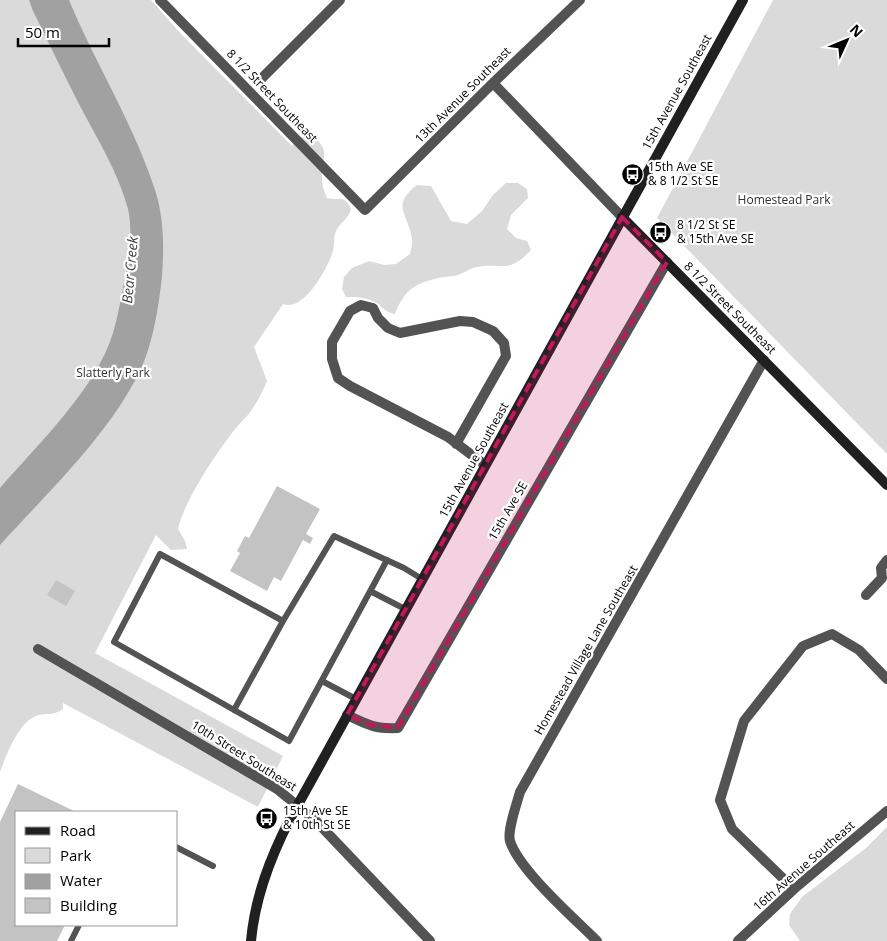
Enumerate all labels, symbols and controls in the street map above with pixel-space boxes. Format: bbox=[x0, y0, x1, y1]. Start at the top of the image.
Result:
scale bar bbox=[18, 15, 109, 47]
north arrow bbox=[822, 15, 872, 65]
text: N bbox=[846, 20, 868, 41]
text: 50 m bbox=[25, 22, 60, 42]
street label: 15th Avenue Southeast bbox=[638, 31, 715, 153]
street label: 13th Avenue Southeast bbox=[411, 43, 514, 146]
street label: 8 1/2 Street Southeast bbox=[223, 45, 322, 146]
place label: 15th Ave SE & 8 1/2 St SE bbox=[648, 158, 718, 189]
bus stop icon: 15th Ave SE & 8 1/2 St SE bbox=[620, 162, 644, 186]
park label: Homestead Park bbox=[738, 191, 831, 208]
place label: 8 1/2 St SE & 15th Ave SE bbox=[677, 216, 754, 247]
bus stop icon: 8 1/2 St SE & 15th Ave SE bbox=[649, 220, 673, 244]
water label: Bear Creek bbox=[117, 235, 142, 304]
street label: 8 1/2 Street Southeast bbox=[680, 258, 780, 358]
park label: Slatterly Park bbox=[76, 364, 151, 381]
street label: 15th Avenue Southeast bbox=[435, 399, 512, 521]
street label: 15th Ave SE bbox=[484, 478, 531, 543]
street label: Homestead Village Lane Southeast bbox=[530, 562, 641, 738]
street label: 10th Street Southeast bbox=[188, 716, 300, 795]
place label: 15th Ave SE & 10th St SE bbox=[283, 802, 351, 833]
bus stop icon: 15th Ave SE & 10th St SE bbox=[255, 806, 279, 830]
legend bbox=[15, 811, 178, 926]
street label: 16th Avenue Southeast bbox=[749, 817, 858, 915]
text: Road bbox=[60, 820, 96, 840]
text: Park bbox=[60, 845, 91, 865]
text: Water bbox=[60, 870, 102, 890]
text: Building bbox=[60, 895, 117, 915]

